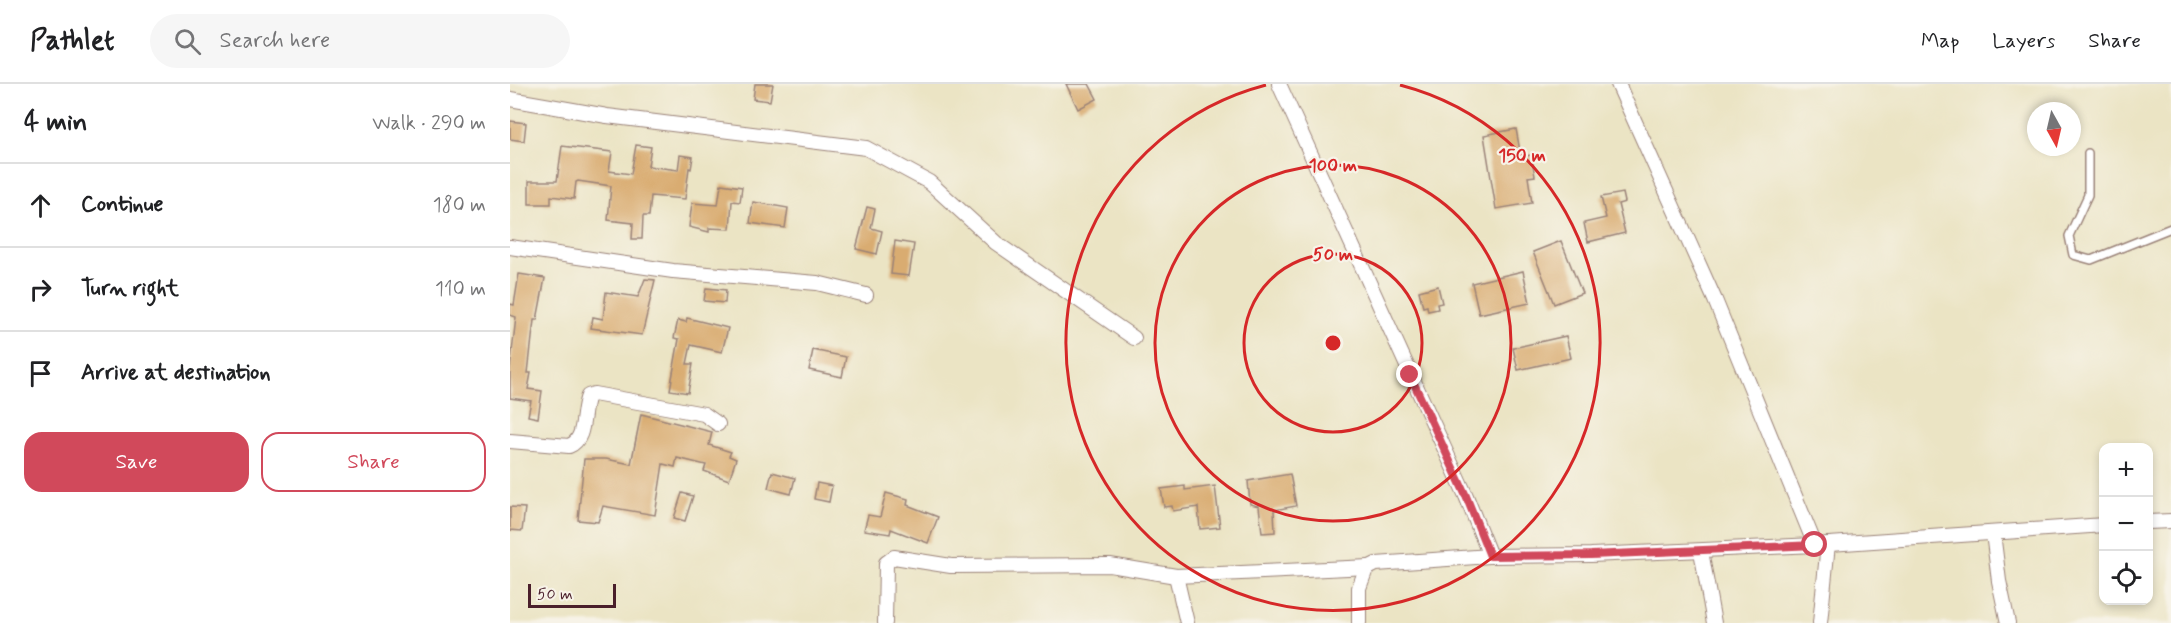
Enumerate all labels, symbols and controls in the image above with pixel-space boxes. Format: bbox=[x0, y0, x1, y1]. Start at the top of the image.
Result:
search box bbox=[150, 14, 570, 68]
text: Pathlet bbox=[30, 23, 114, 60]
icon: search bbox=[171, 25, 204, 58]
text: Search here bbox=[219, 27, 330, 55]
text: Map bbox=[1921, 27, 1959, 55]
text: Layers bbox=[1992, 27, 2055, 55]
text: Share bbox=[2088, 27, 2141, 55]
north arrow bbox=[2027, 102, 2081, 156]
text: 4 min bbox=[24, 106, 87, 140]
text: Walk · 290 m bbox=[372, 110, 486, 137]
text: 150 m bbox=[1498, 144, 1546, 168]
text: 100 m bbox=[1309, 154, 1357, 178]
icon: ahead bbox=[24, 189, 57, 222]
text: Continue bbox=[81, 191, 163, 219]
text: 180 m bbox=[433, 192, 486, 219]
text: 50 m bbox=[1313, 243, 1353, 267]
icon: right bbox=[24, 273, 57, 306]
text: Turn right bbox=[81, 275, 179, 303]
text: 110 m bbox=[435, 276, 486, 303]
centre of rings bbox=[1323, 333, 1343, 353]
icon: arrive bbox=[24, 357, 57, 390]
text: Arrive at destination bbox=[81, 359, 271, 387]
route end bbox=[1396, 361, 1422, 387]
button: Save bbox=[24, 432, 249, 492]
button: Share bbox=[261, 432, 486, 492]
map controls bbox=[2099, 443, 2153, 605]
button: + bbox=[2099, 443, 2153, 497]
button: − bbox=[2099, 497, 2153, 551]
route start bbox=[1801, 531, 1827, 557]
button: locate bbox=[2099, 551, 2153, 605]
scale bar bbox=[528, 581, 616, 608]
text: 50 m bbox=[537, 584, 573, 605]

